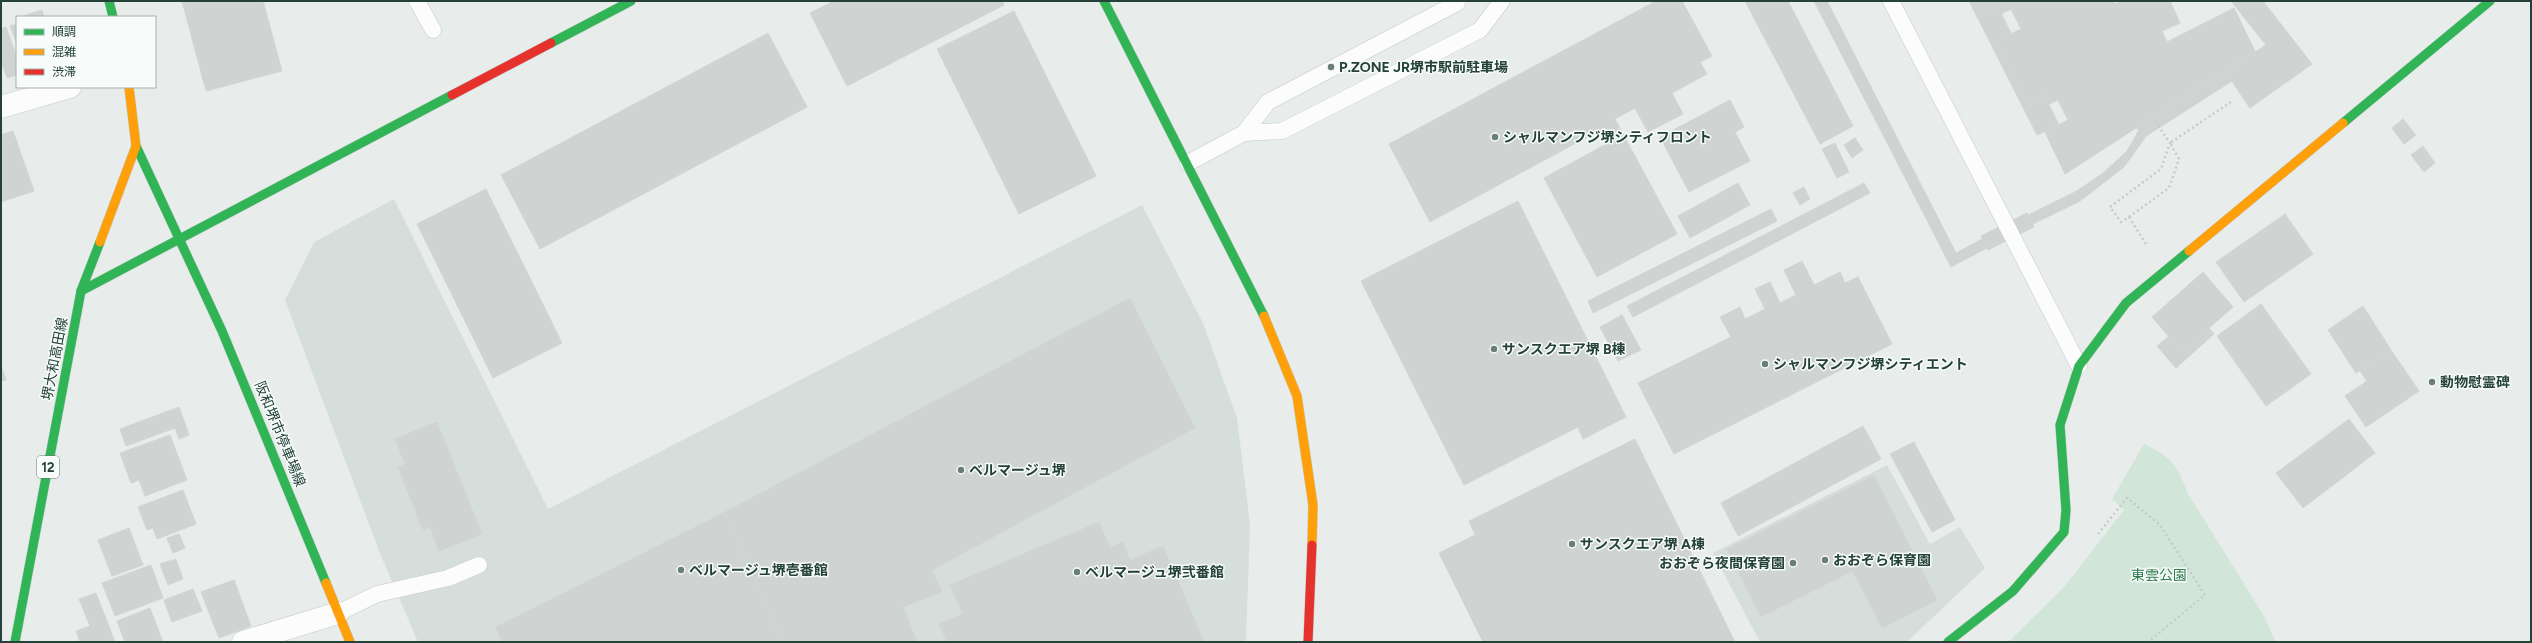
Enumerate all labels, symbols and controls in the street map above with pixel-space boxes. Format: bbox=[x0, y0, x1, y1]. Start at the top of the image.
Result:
legend bbox=[16, 16, 156, 88]
text: 順調 bbox=[52, 25, 76, 39]
text: 混雑 bbox=[52, 45, 76, 59]
place label: P.ZONE JR堺市駅前駐車場 bbox=[1339, 59, 1508, 76]
marker: P.ZONE JR堺市駅前駐車場 bbox=[1326, 62, 1336, 72]
text: 渋滞 bbox=[52, 65, 76, 79]
place label: シャルマンフジ堺シティフロント bbox=[1503, 129, 1712, 146]
marker: シャルマンフジ堺シティフロント bbox=[1490, 132, 1500, 142]
street label: 堺大和高田線 bbox=[39, 316, 71, 402]
place label: サンスクエア堺 B棟 bbox=[1502, 341, 1626, 358]
marker: サンスクエア堺 B棟 bbox=[1489, 344, 1499, 354]
place label: シャルマンフジ堺シティエント bbox=[1773, 356, 1968, 373]
marker: シャルマンフジ堺シティエント bbox=[1760, 359, 1770, 369]
place label: 動物慰霊碑 bbox=[2440, 374, 2510, 391]
marker: 動物慰霊碑 bbox=[2427, 377, 2437, 387]
street label: 阪和堺市停車場線 bbox=[251, 379, 309, 489]
road number: 12 bbox=[37, 456, 59, 478]
place label: ベルマージュ堺 bbox=[969, 462, 1066, 479]
marker: ベルマージュ堺 bbox=[956, 465, 966, 475]
place label: サンスクエア堺 A棟 bbox=[1580, 536, 1705, 553]
marker: サンスクエア堺 A棟 bbox=[1567, 539, 1577, 549]
place label: おおぞら保育園 bbox=[1833, 552, 1931, 569]
place label: おおぞら夜間保育園 bbox=[1659, 555, 1785, 572]
marker: おおぞら保育園 bbox=[1820, 555, 1830, 565]
marker: おおぞら夜間保育園 bbox=[1788, 558, 1798, 568]
place label: ベルマージュ堺壱番館 bbox=[689, 562, 828, 579]
place label: ベルマージュ堺弐番館 bbox=[1085, 564, 1224, 581]
marker: ベルマージュ堺壱番館 bbox=[676, 565, 686, 575]
marker: ベルマージュ堺弐番館 bbox=[1072, 567, 1082, 577]
park label: 東雲公園 bbox=[2131, 567, 2187, 584]

